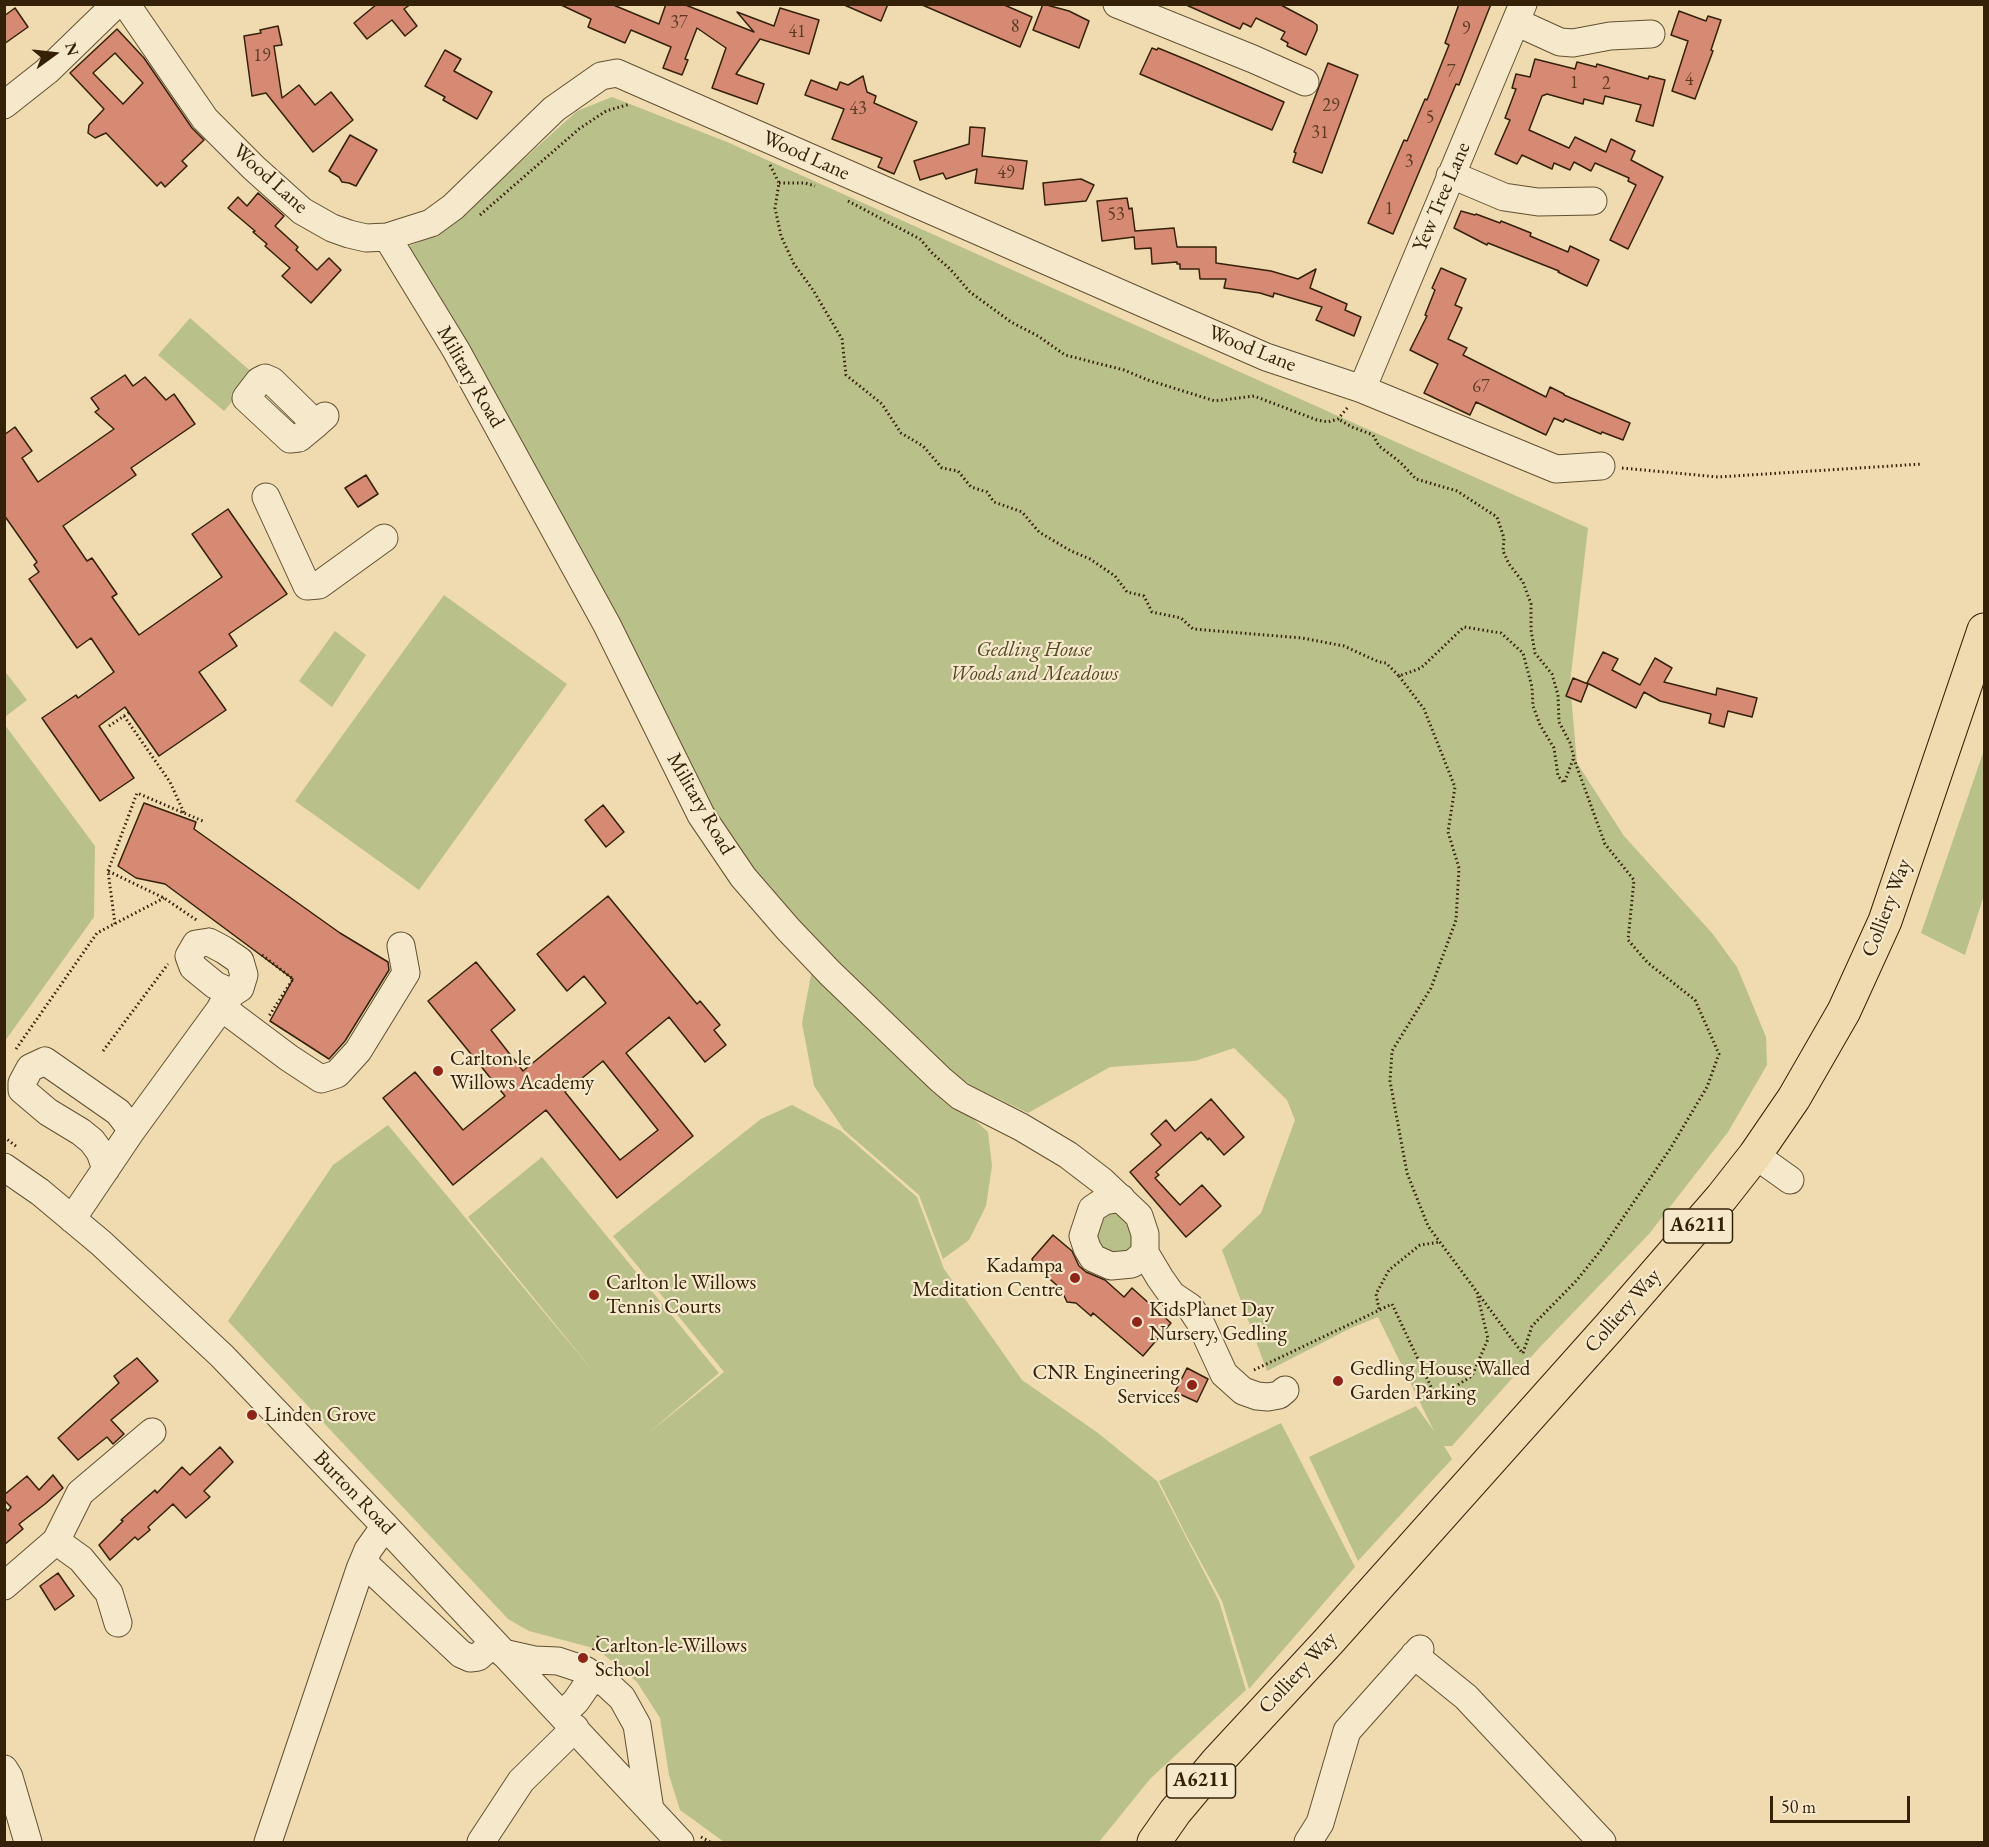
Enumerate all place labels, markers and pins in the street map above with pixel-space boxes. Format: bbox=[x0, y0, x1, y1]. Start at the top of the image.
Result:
place label: Carlton le Willows Academy bbox=[450, 1046, 594, 1096]
marker: Carlton le Willows Academy bbox=[431, 1064, 445, 1078]
place label: Kadampa Meditation Centre bbox=[912, 1253, 1063, 1303]
place label: Carlton le Willows Tennis Courts bbox=[606, 1270, 756, 1320]
marker: Kadampa Meditation Centre bbox=[1068, 1271, 1082, 1285]
marker: Carlton le Willows Tennis Courts bbox=[587, 1288, 601, 1302]
place label: KidsPlanet Day Nursery, Gedling bbox=[1149, 1297, 1287, 1347]
marker: KidsPlanet Day Nursery, Gedling bbox=[1130, 1315, 1144, 1329]
place label: Gedling House Walled Garden Parking bbox=[1350, 1356, 1530, 1406]
place label: CNR Engineering Services bbox=[1032, 1360, 1180, 1410]
marker: Gedling House Walled Garden Parking bbox=[1331, 1374, 1345, 1388]
marker: CNR Engineering Services bbox=[1185, 1378, 1199, 1392]
place label: Linden Grove bbox=[264, 1402, 376, 1428]
marker: Linden Grove bbox=[245, 1408, 259, 1422]
place label: Carlton-le-Willows School bbox=[595, 1633, 747, 1683]
marker: Carlton-le-Willows School bbox=[576, 1651, 590, 1665]

